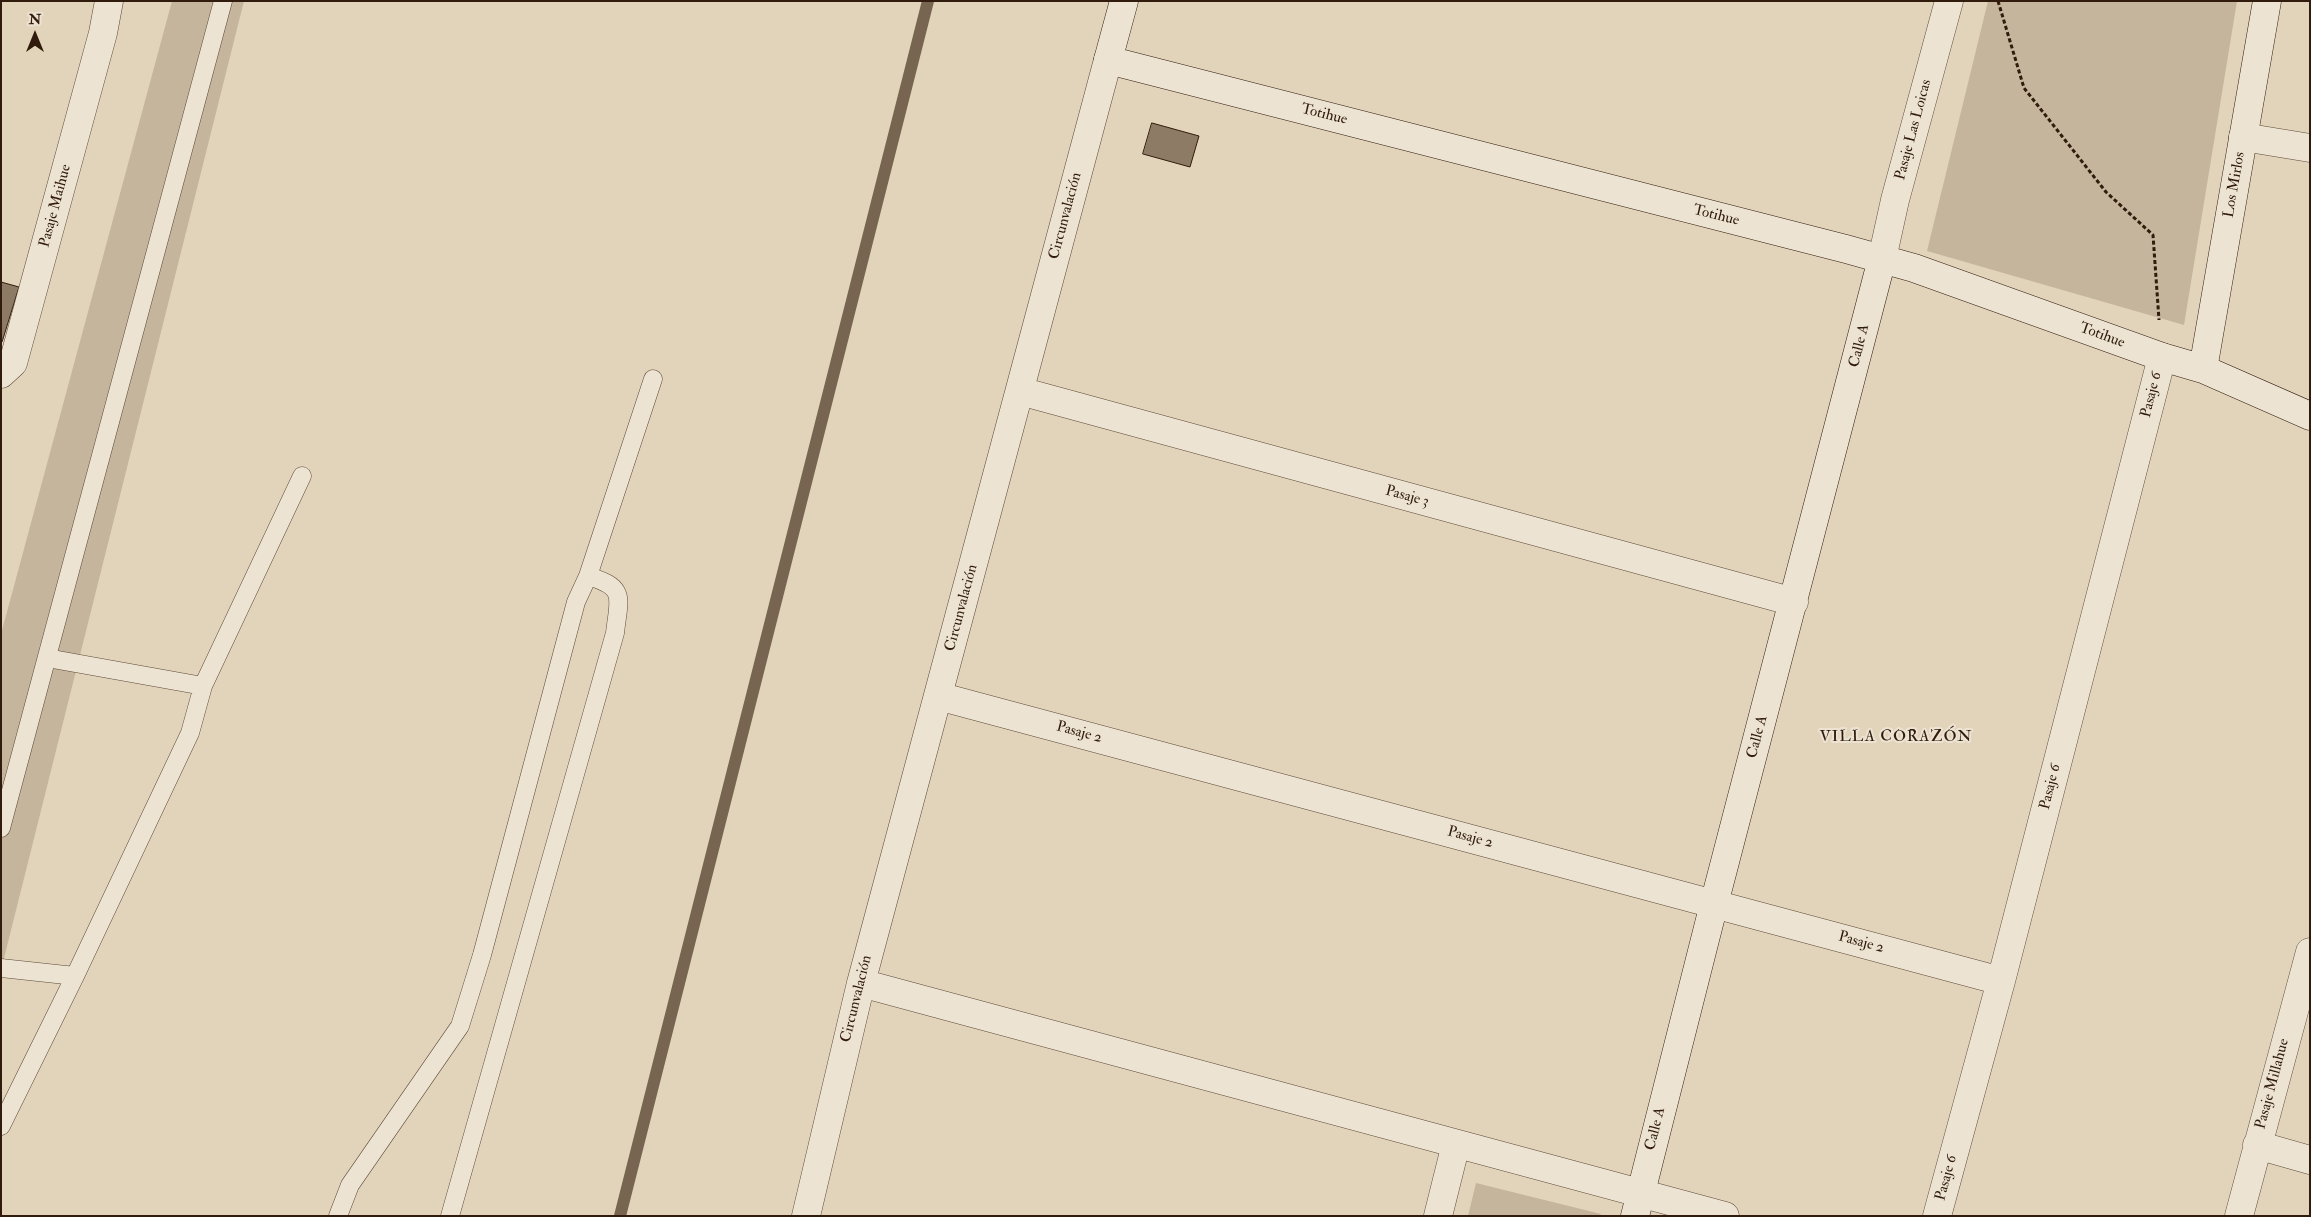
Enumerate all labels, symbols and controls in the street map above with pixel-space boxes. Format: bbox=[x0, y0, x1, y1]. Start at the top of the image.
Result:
north arrow bbox=[10, 10, 60, 60]
text: N bbox=[29, 11, 41, 28]
street label: Pasaje Las Loicas bbox=[1892, 78, 1936, 182]
street label: Totihue bbox=[1299, 101, 1349, 129]
street label: Los Mirlos bbox=[2220, 151, 2250, 219]
street label: Pasaje Maihue bbox=[36, 163, 76, 249]
street label: Circunvalación bbox=[1046, 171, 1086, 261]
street label: Totihue bbox=[1691, 202, 1741, 230]
street label: Totihue bbox=[2077, 319, 2127, 353]
street label: Calle A bbox=[1846, 323, 1874, 369]
street label: Pasaje 6 bbox=[2138, 370, 2166, 420]
street label: Pasaje 3 bbox=[1383, 483, 1431, 511]
street label: Circunvalación bbox=[942, 563, 982, 653]
street label: Calle A bbox=[1744, 714, 1772, 760]
street label: Pasaje 2 bbox=[1054, 718, 1104, 748]
district label: VILLA CORAZÓN bbox=[1818, 728, 1974, 748]
street label: Pasaje 6 bbox=[2037, 762, 2065, 812]
street label: Pasaje 2 bbox=[1445, 823, 1495, 853]
street label: Pasaje 2 bbox=[1836, 928, 1886, 958]
street label: Circunvalación bbox=[837, 954, 877, 1044]
street label: Pasaje Millahue bbox=[2252, 1037, 2294, 1131]
street label: Calle A bbox=[1642, 1106, 1670, 1152]
street label: Pasaje 6 bbox=[1932, 1153, 1962, 1203]

